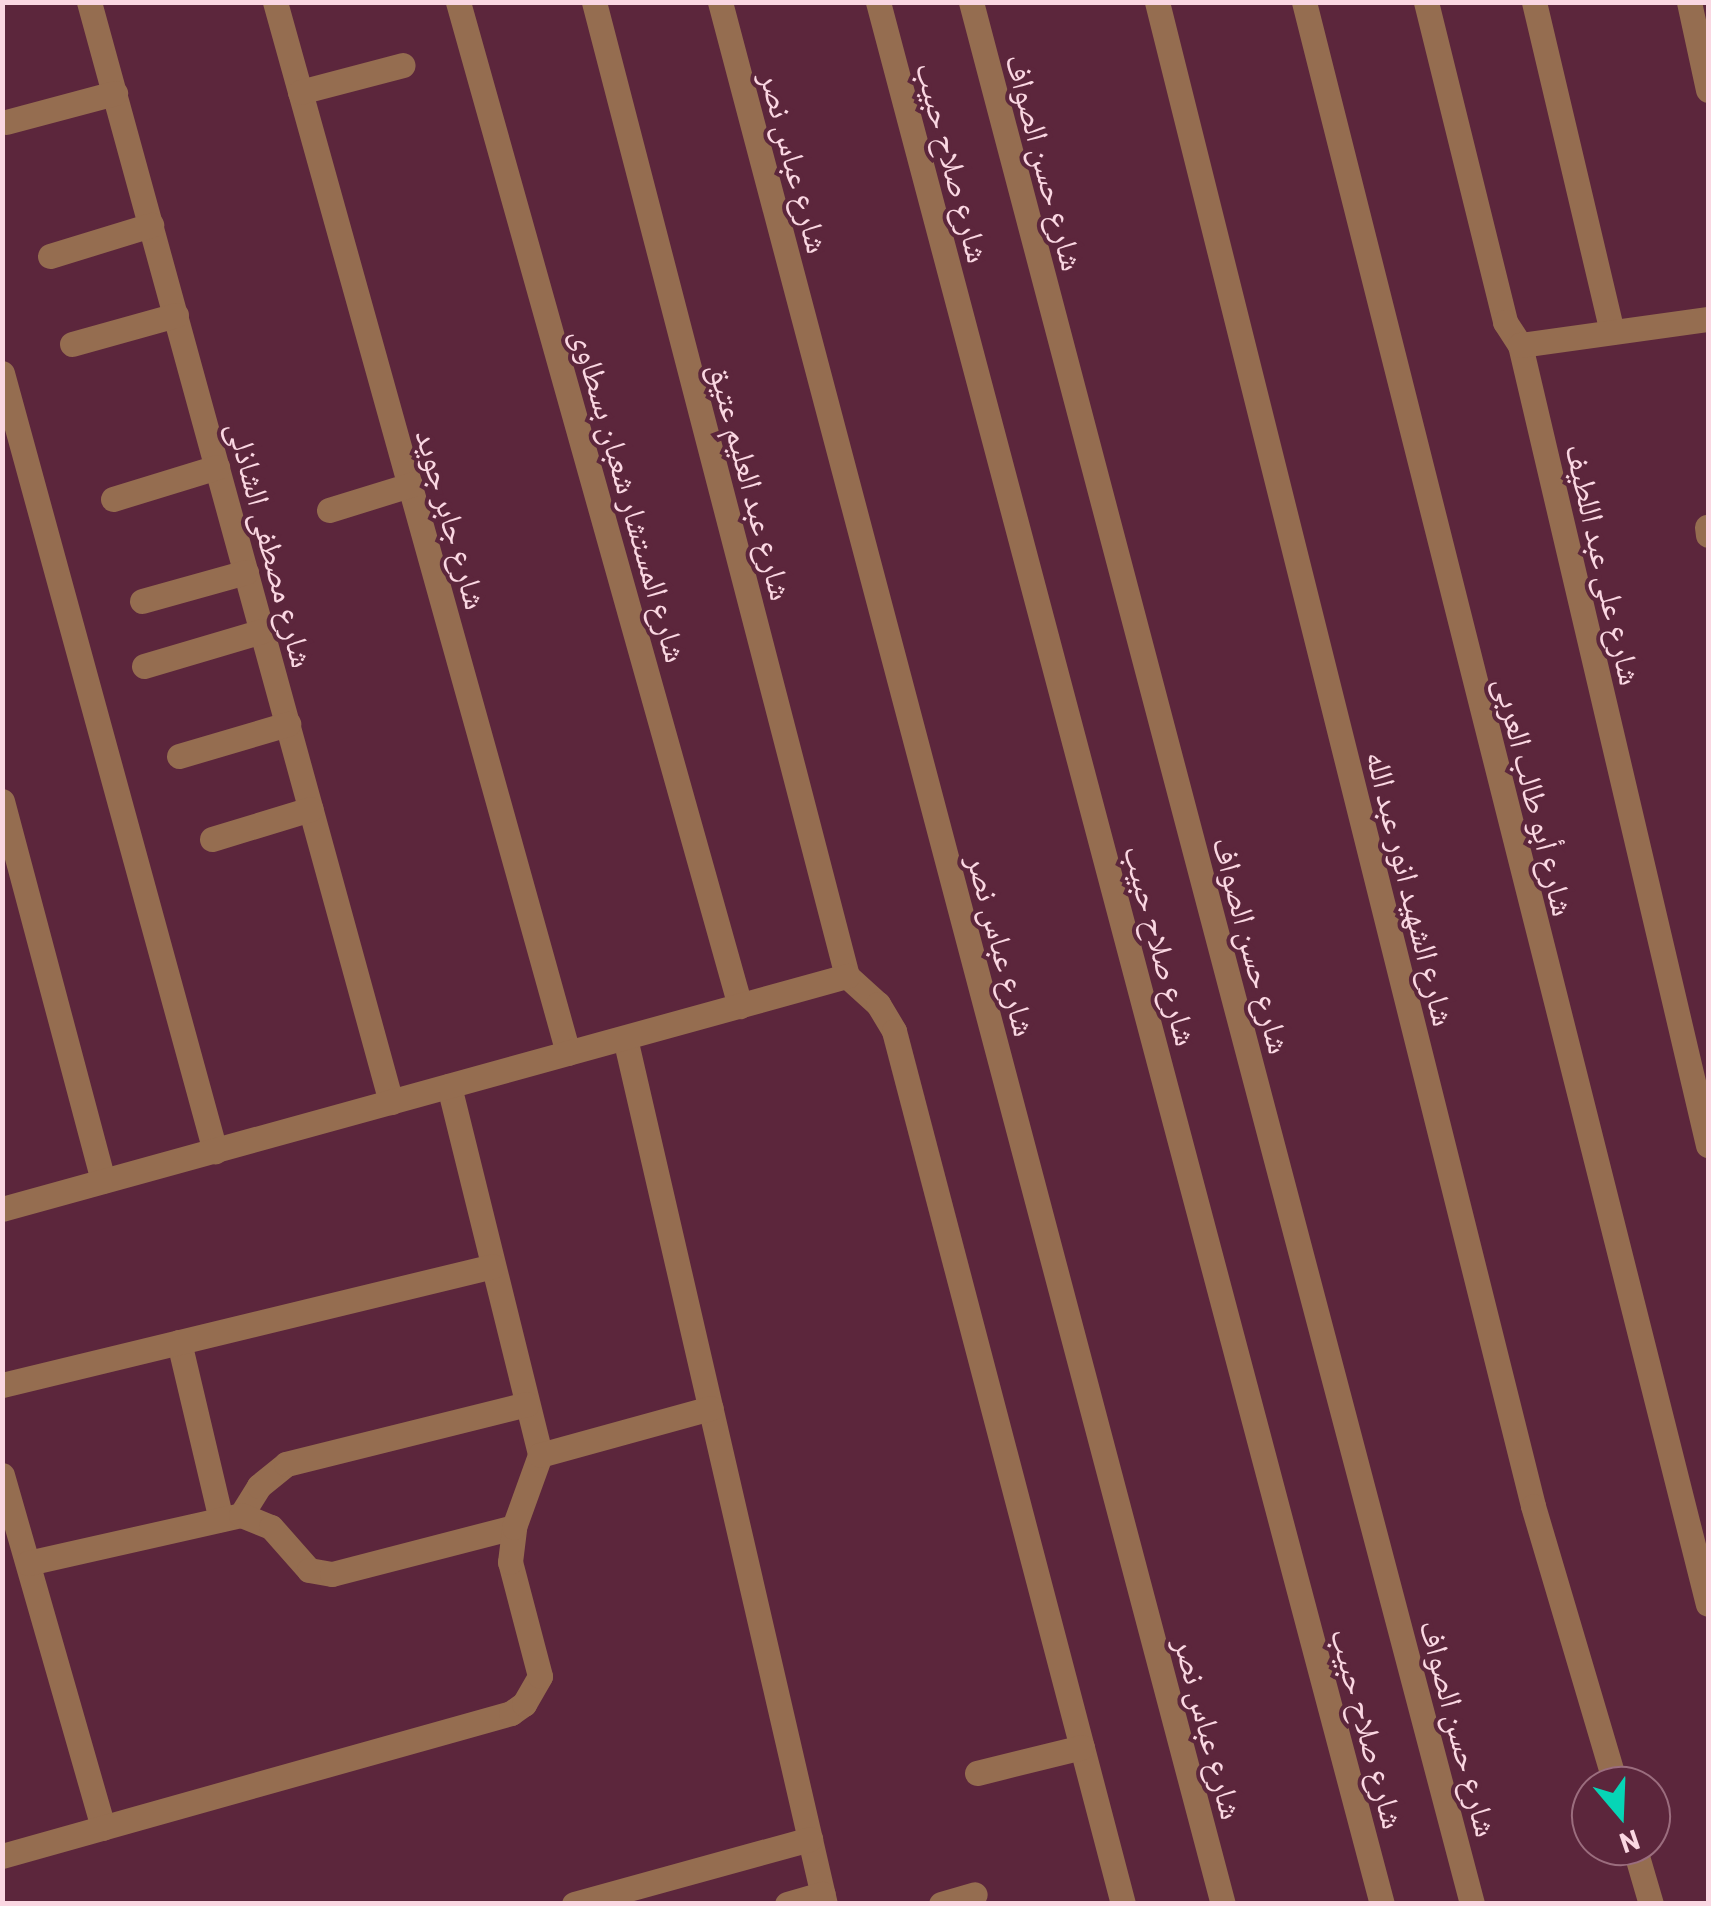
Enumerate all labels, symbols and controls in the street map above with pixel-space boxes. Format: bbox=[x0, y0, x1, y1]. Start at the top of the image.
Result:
street label: شارع حسن الصواف bbox=[999, 49, 1093, 275]
street label: شارع صلاح حبيب bbox=[909, 58, 999, 266]
street label: شارع عباس نصر bbox=[753, 67, 839, 257]
street label: شارع المستشار شعبان بسطاوى bbox=[565, 324, 697, 666]
street label: شارع عبد العليم عتيق bbox=[702, 358, 802, 604]
street label: شارع مصطفى الشاذلى bbox=[221, 417, 323, 671]
street label: شارع جابر جويد bbox=[409, 425, 497, 613]
street label: شارع على عبد اللطيف bbox=[1559, 439, 1651, 689]
street label: شارع أبو طالب العربى bbox=[1488, 673, 1584, 919]
street label: شارع الشهيد انور عبد الله bbox=[1359, 747, 1465, 1029]
street label: شارع حسن الصواف bbox=[1206, 832, 1300, 1058]
street label: شارع صلاح حبيب bbox=[1117, 841, 1207, 1049]
street label: شارع عباس نصر bbox=[960, 850, 1046, 1040]
street label: شارع حسن الصواف bbox=[1413, 1615, 1507, 1841]
street label: شارع صلاح حبيب bbox=[1324, 1624, 1414, 1832]
street label: شارع عباس نصر bbox=[1167, 1633, 1253, 1823]
north arrow bbox=[1571, 1766, 1671, 1866]
text: N bbox=[1616, 1823, 1644, 1862]

